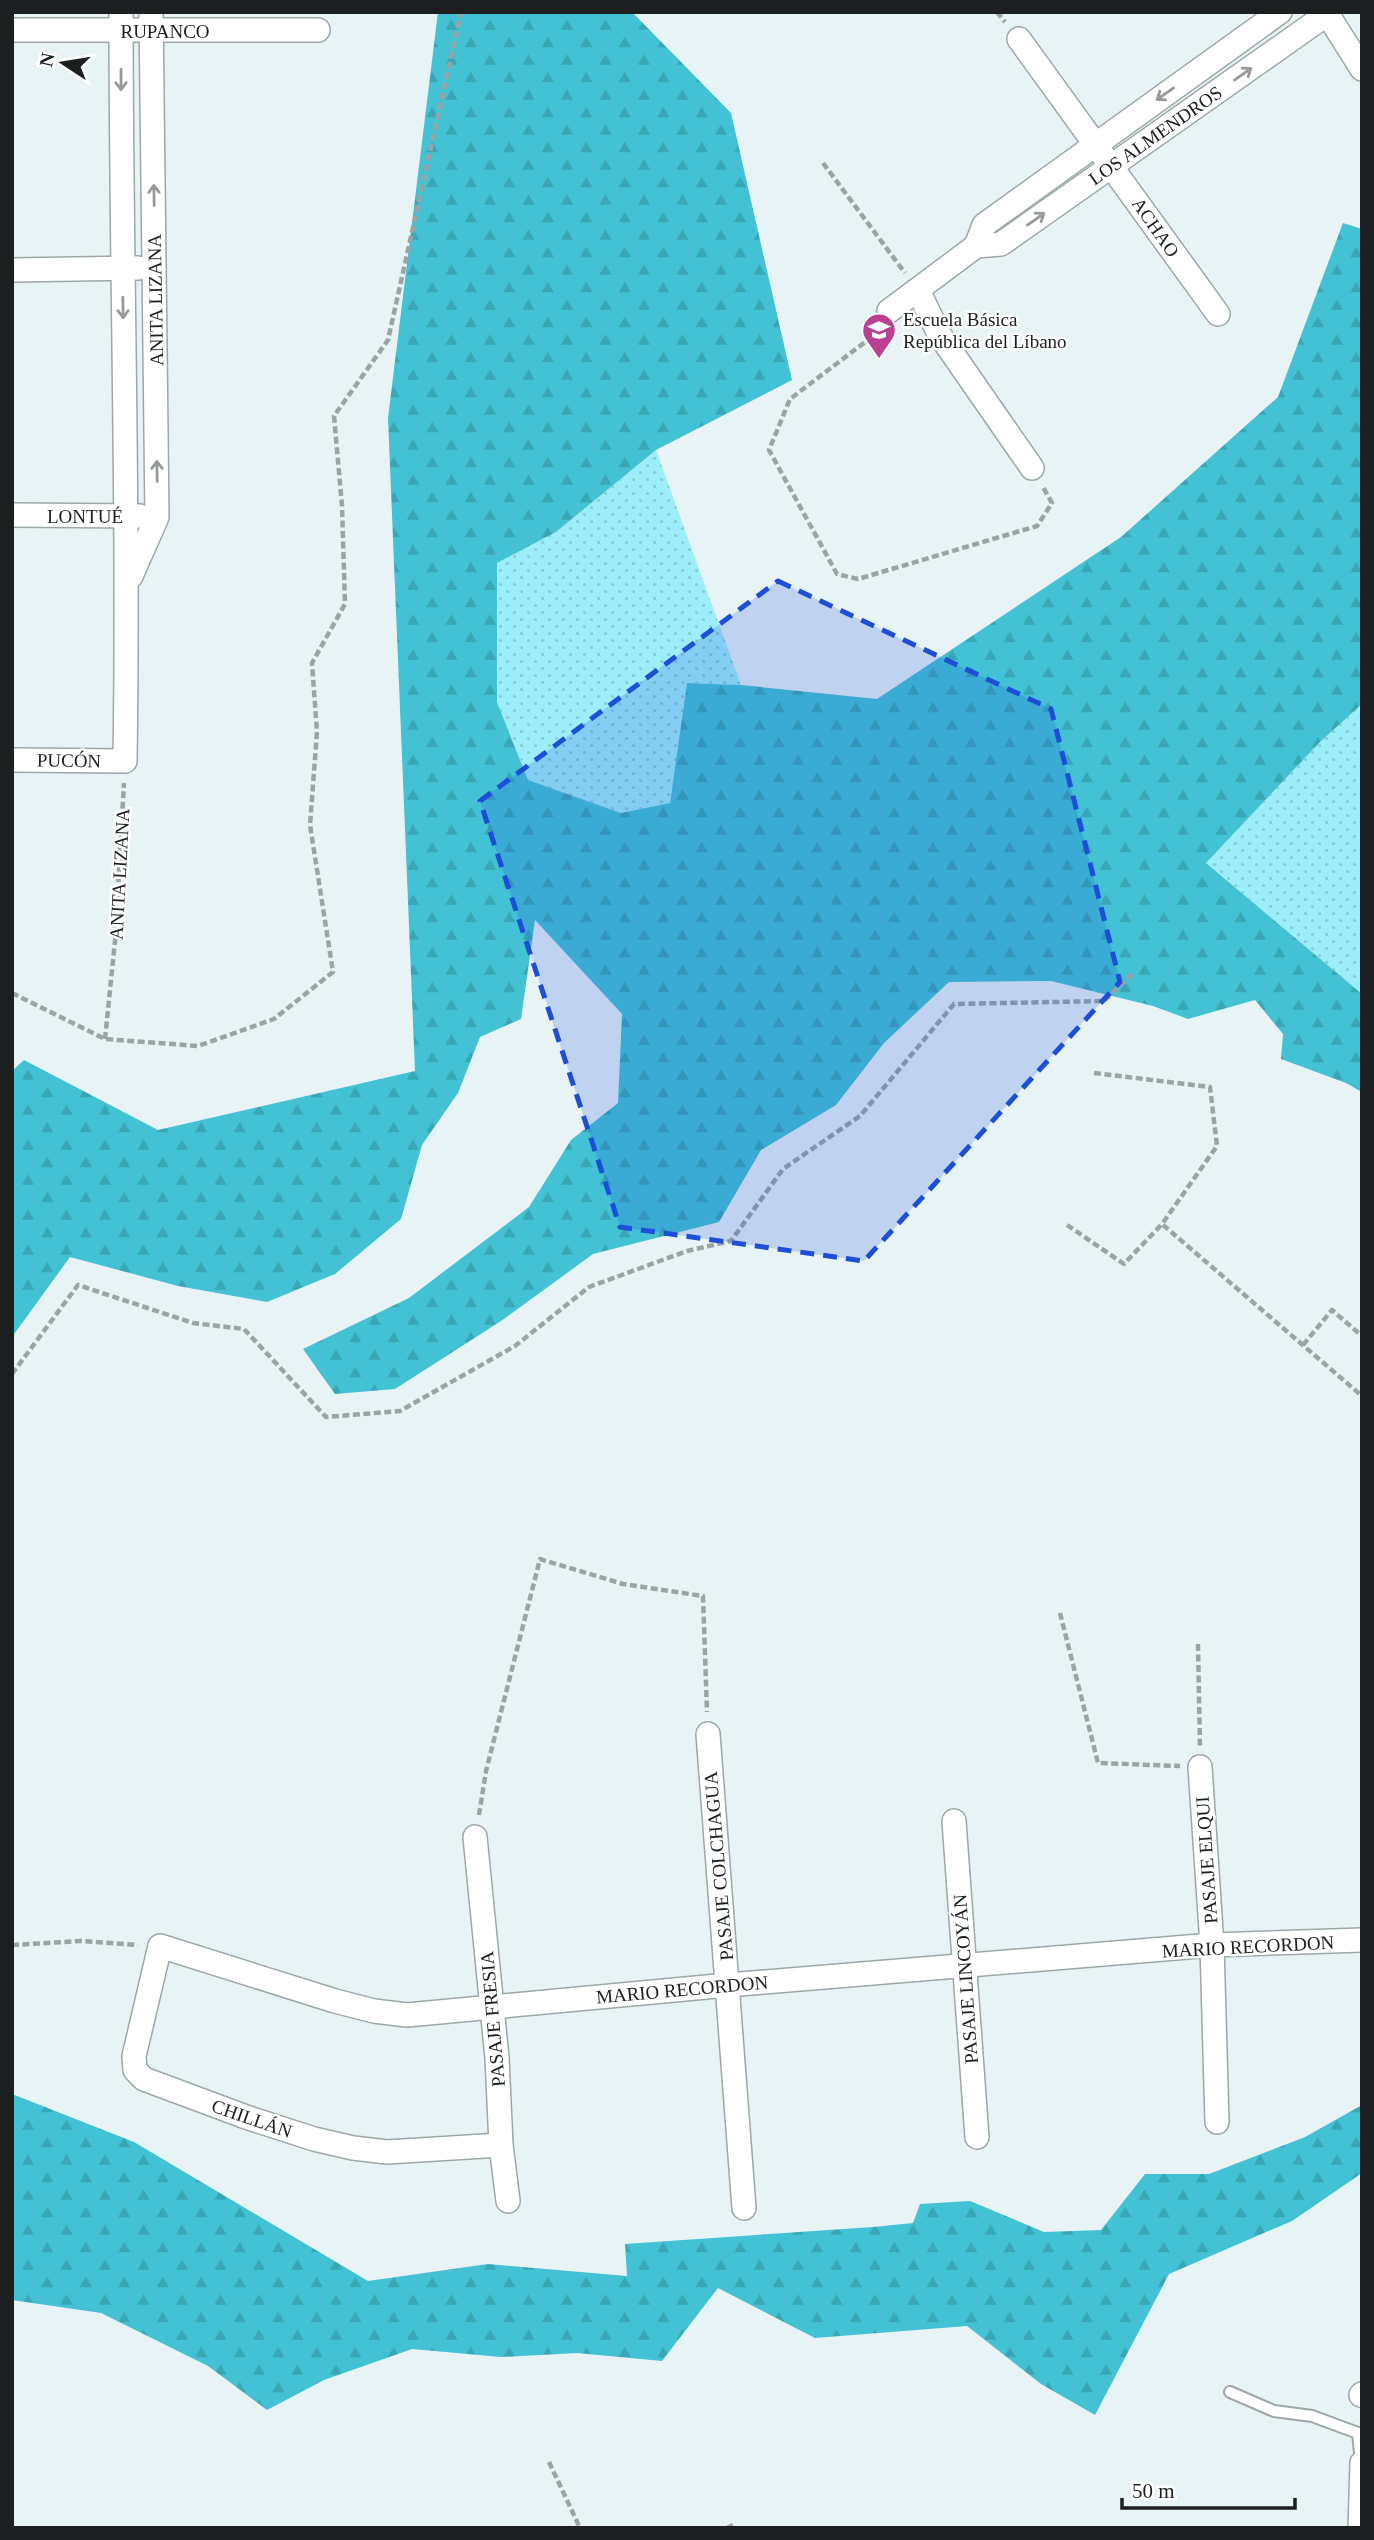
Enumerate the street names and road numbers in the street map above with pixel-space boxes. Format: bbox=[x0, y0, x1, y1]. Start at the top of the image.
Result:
street label: RUPANCO bbox=[120, 21, 210, 42]
street label: LOS ALMENDROS bbox=[1085, 82, 1226, 189]
street label: ACHAO bbox=[1128, 194, 1184, 261]
street label: ANITA LIZANA bbox=[144, 234, 167, 366]
street label: LONTUÉ bbox=[47, 506, 123, 527]
street label: PUCÓN bbox=[37, 749, 102, 772]
street label: ANITA LIZANA bbox=[106, 807, 133, 940]
street label: PASAJE COLCHAGUA bbox=[700, 1770, 737, 1961]
street label: PASAJE ELQUI bbox=[1192, 1796, 1221, 1924]
street label: PASAJE LINCOYÁN bbox=[949, 1893, 982, 2064]
street label: MARIO RECORDON bbox=[1161, 1931, 1335, 1962]
street label: PASAJE FRESIA bbox=[476, 1950, 509, 2088]
street label: MARIO RECORDON bbox=[595, 1971, 769, 2007]
street label: CHILLÁN bbox=[209, 2095, 295, 2142]

